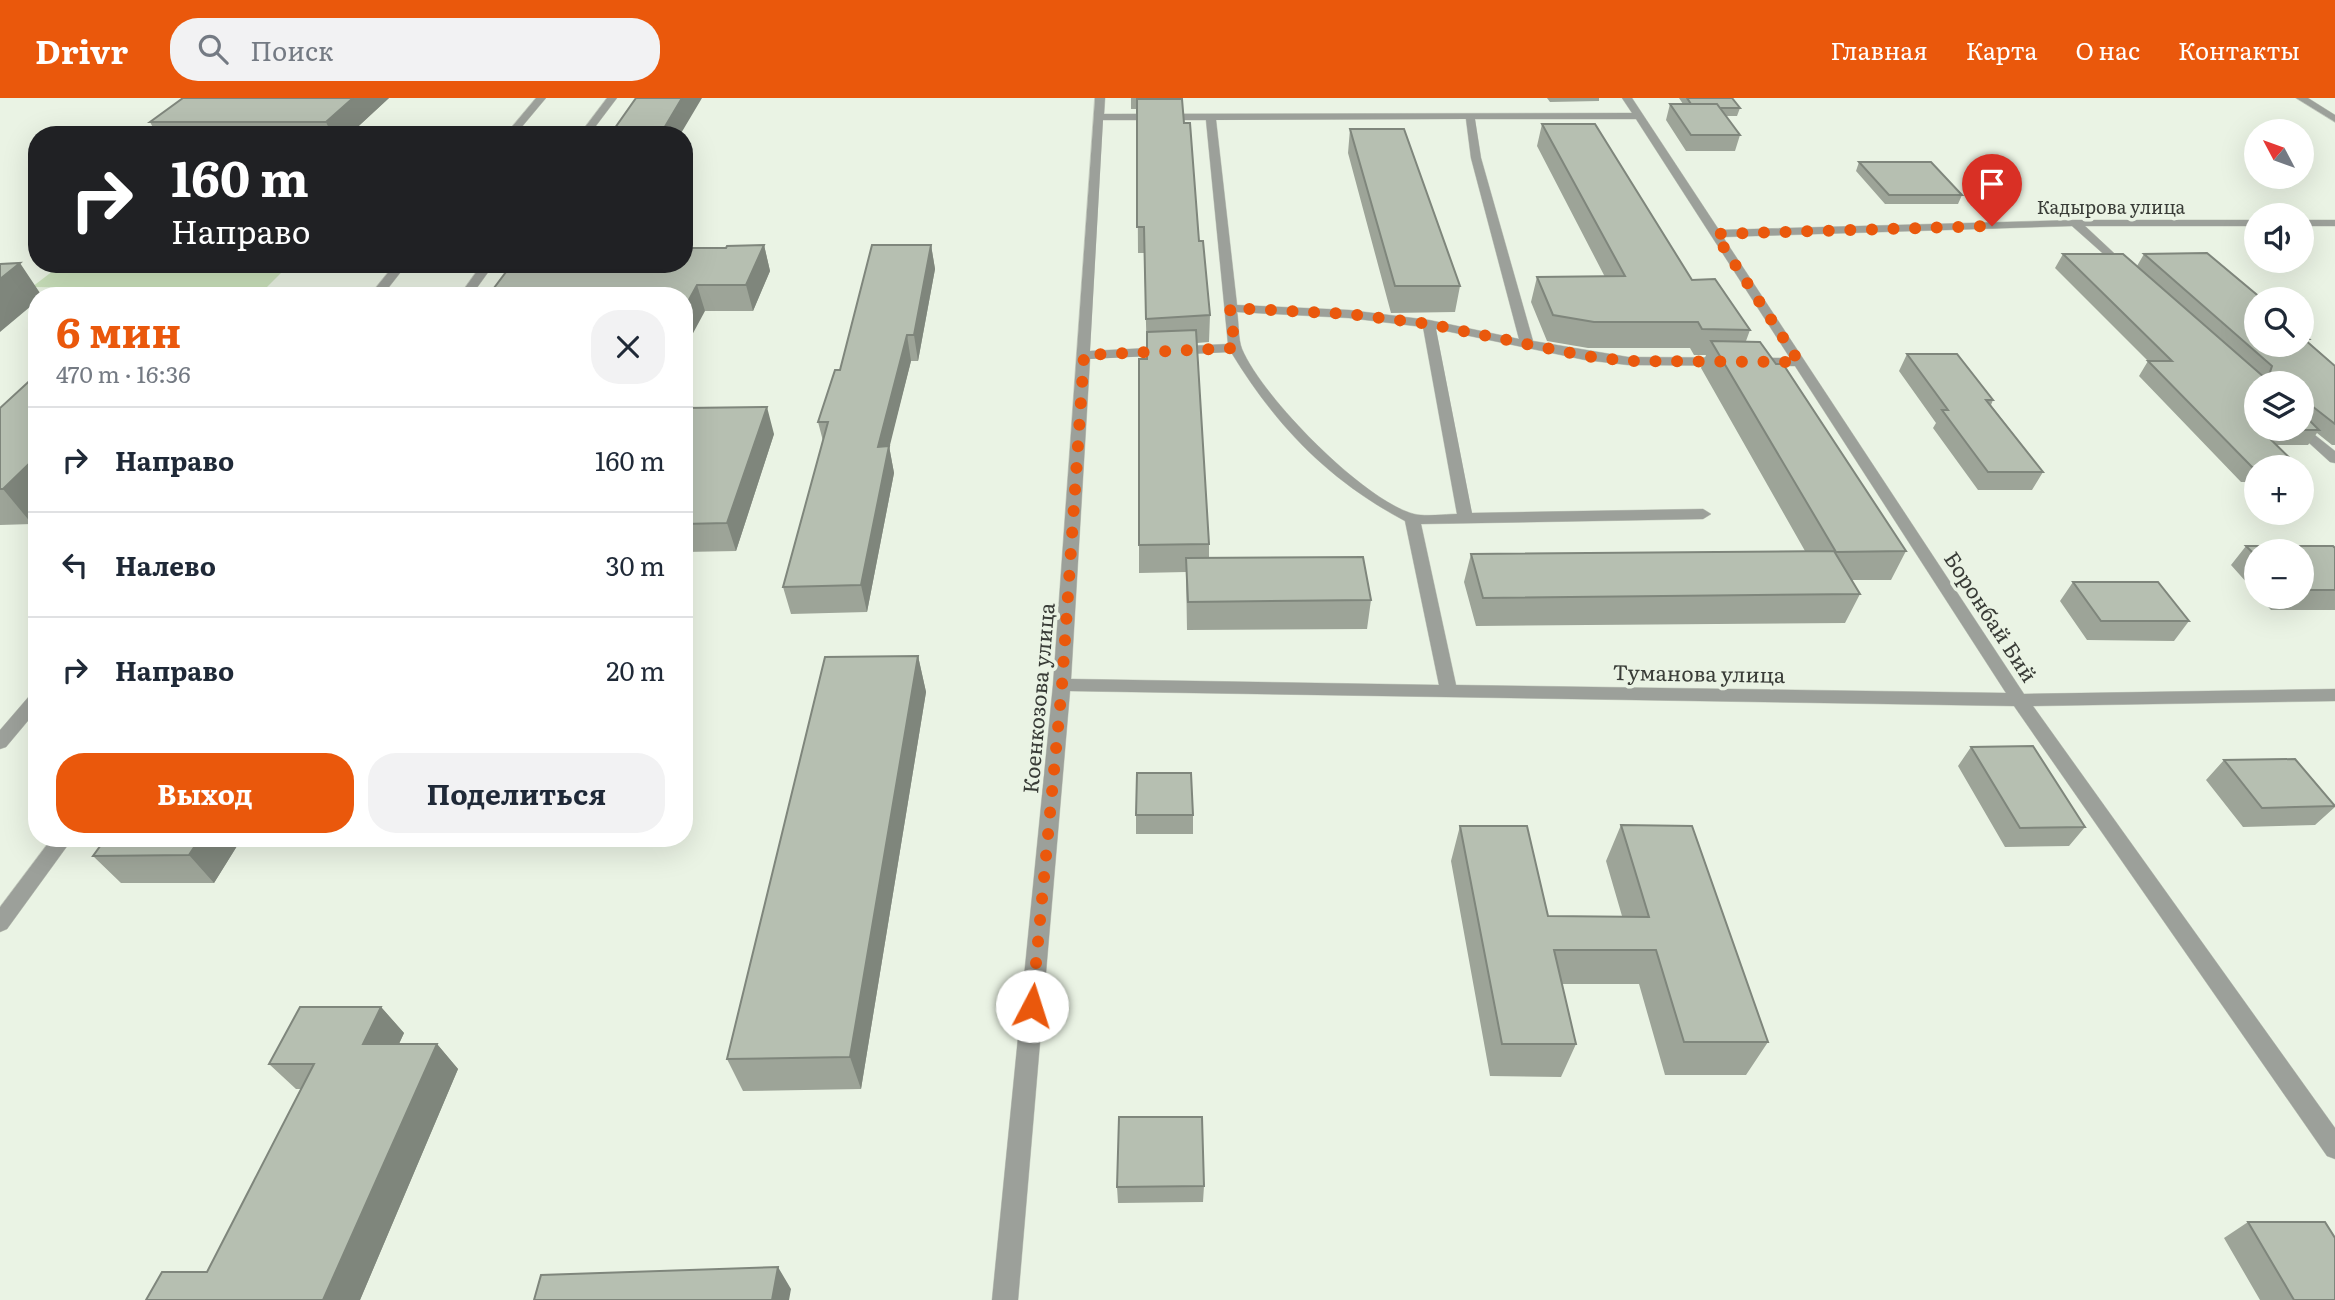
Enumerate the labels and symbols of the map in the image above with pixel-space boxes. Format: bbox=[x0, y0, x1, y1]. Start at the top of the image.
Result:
north arrow bbox=[2244, 119, 2314, 189]
pin bbox=[1962, 154, 2022, 226]
street label: Кадырова улица bbox=[2037, 193, 2186, 220]
street label: Боронбай Бий bbox=[1938, 544, 2046, 688]
street label: Коенкозова улица bbox=[1013, 601, 1061, 795]
street label: Туманова улица bbox=[1612, 655, 1786, 689]
position arrow bbox=[995, 969, 1069, 1043]

